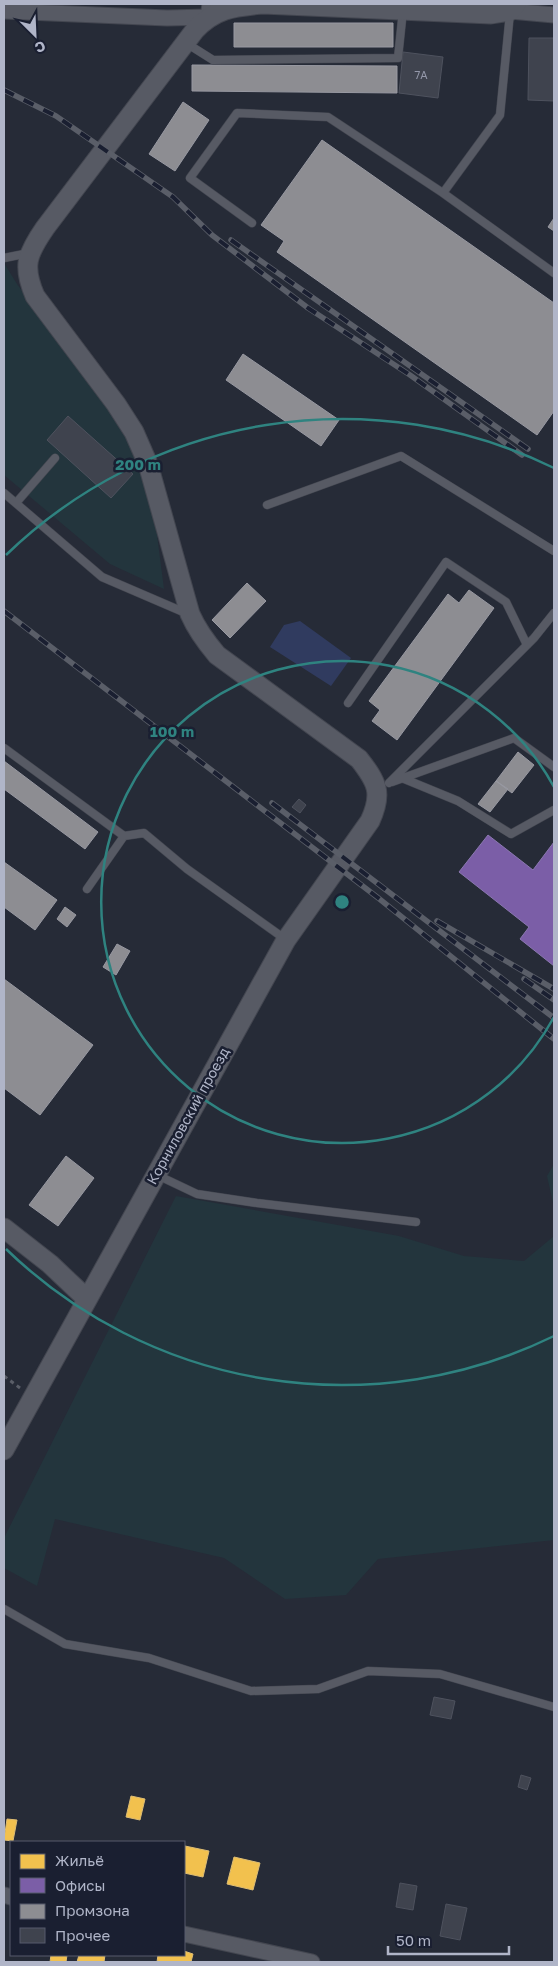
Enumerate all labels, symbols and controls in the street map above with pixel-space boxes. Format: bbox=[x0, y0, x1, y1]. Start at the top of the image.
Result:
north arrow bbox=[10, 10, 60, 60]
text: С bbox=[32, 38, 48, 57]
house number: 7А bbox=[414, 68, 428, 81]
text: 200 m bbox=[115, 455, 161, 473]
text: 100 m bbox=[150, 722, 194, 740]
centre of rings bbox=[333, 893, 351, 911]
street label: Корниловский проезд bbox=[143, 1044, 233, 1187]
legend bbox=[10, 1841, 185, 1956]
text: Жильё bbox=[55, 1851, 104, 1869]
text: Офисы bbox=[55, 1876, 105, 1894]
text: Промзона bbox=[55, 1901, 130, 1919]
scale bar bbox=[388, 1924, 509, 1956]
text: Прочее bbox=[55, 1926, 111, 1944]
text: 50 m bbox=[396, 1931, 431, 1949]

